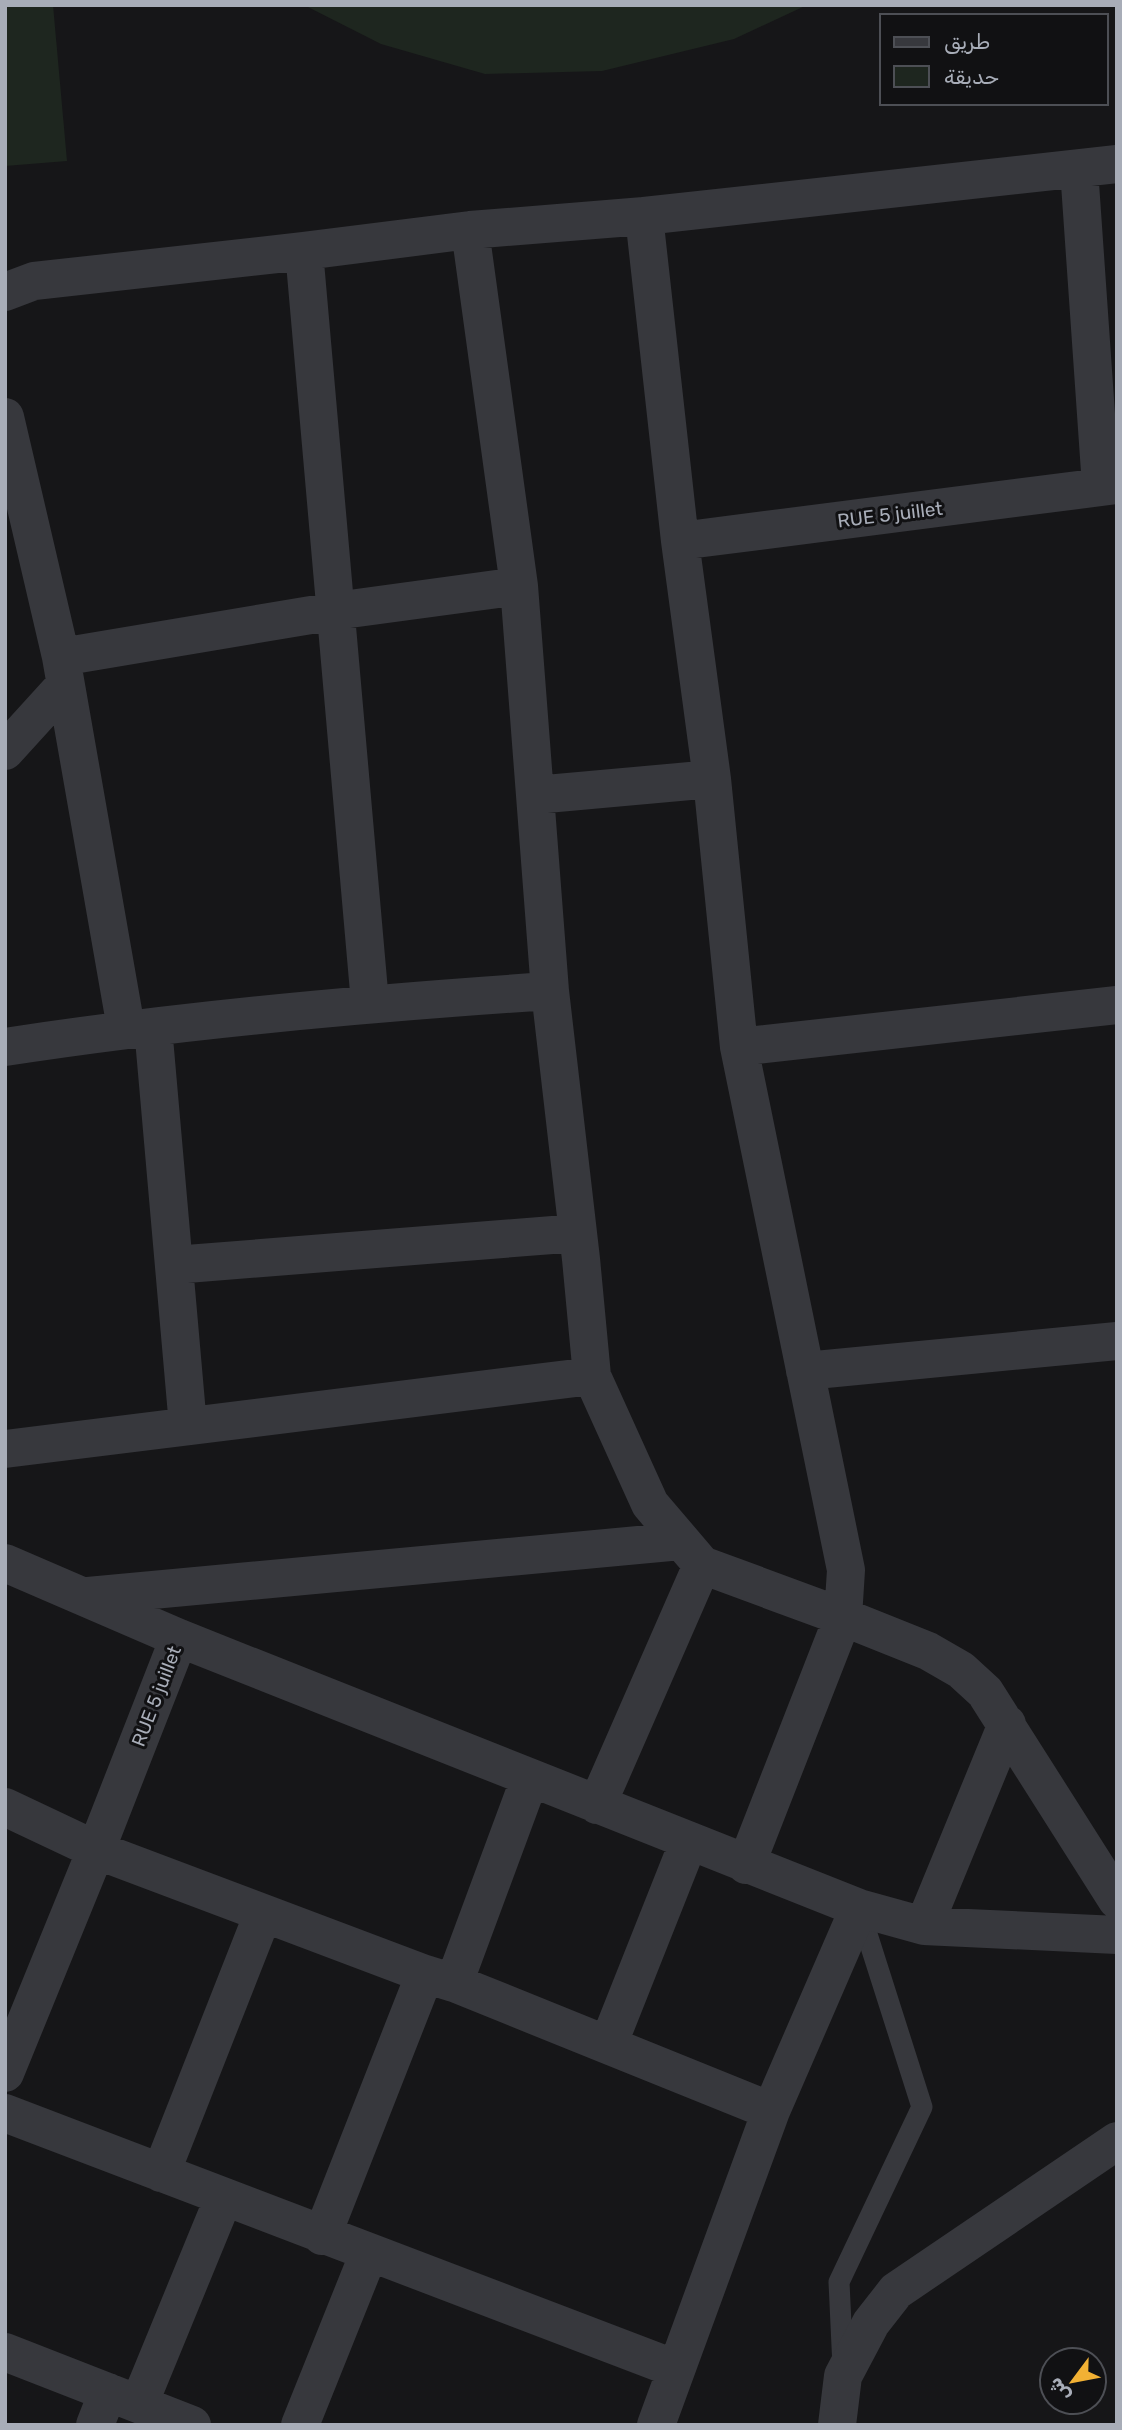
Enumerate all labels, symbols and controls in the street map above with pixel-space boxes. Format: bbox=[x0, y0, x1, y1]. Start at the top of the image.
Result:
legend bbox=[880, 14, 1108, 105]
text: طريق bbox=[944, 29, 990, 54]
text: حديقة bbox=[944, 64, 999, 89]
street label: RUE 5 juillet bbox=[836, 497, 945, 532]
street label: RUE 5 juillet bbox=[127, 1642, 186, 1750]
north arrow bbox=[1038, 2346, 1108, 2416]
text: ش bbox=[1043, 2373, 1075, 2406]

